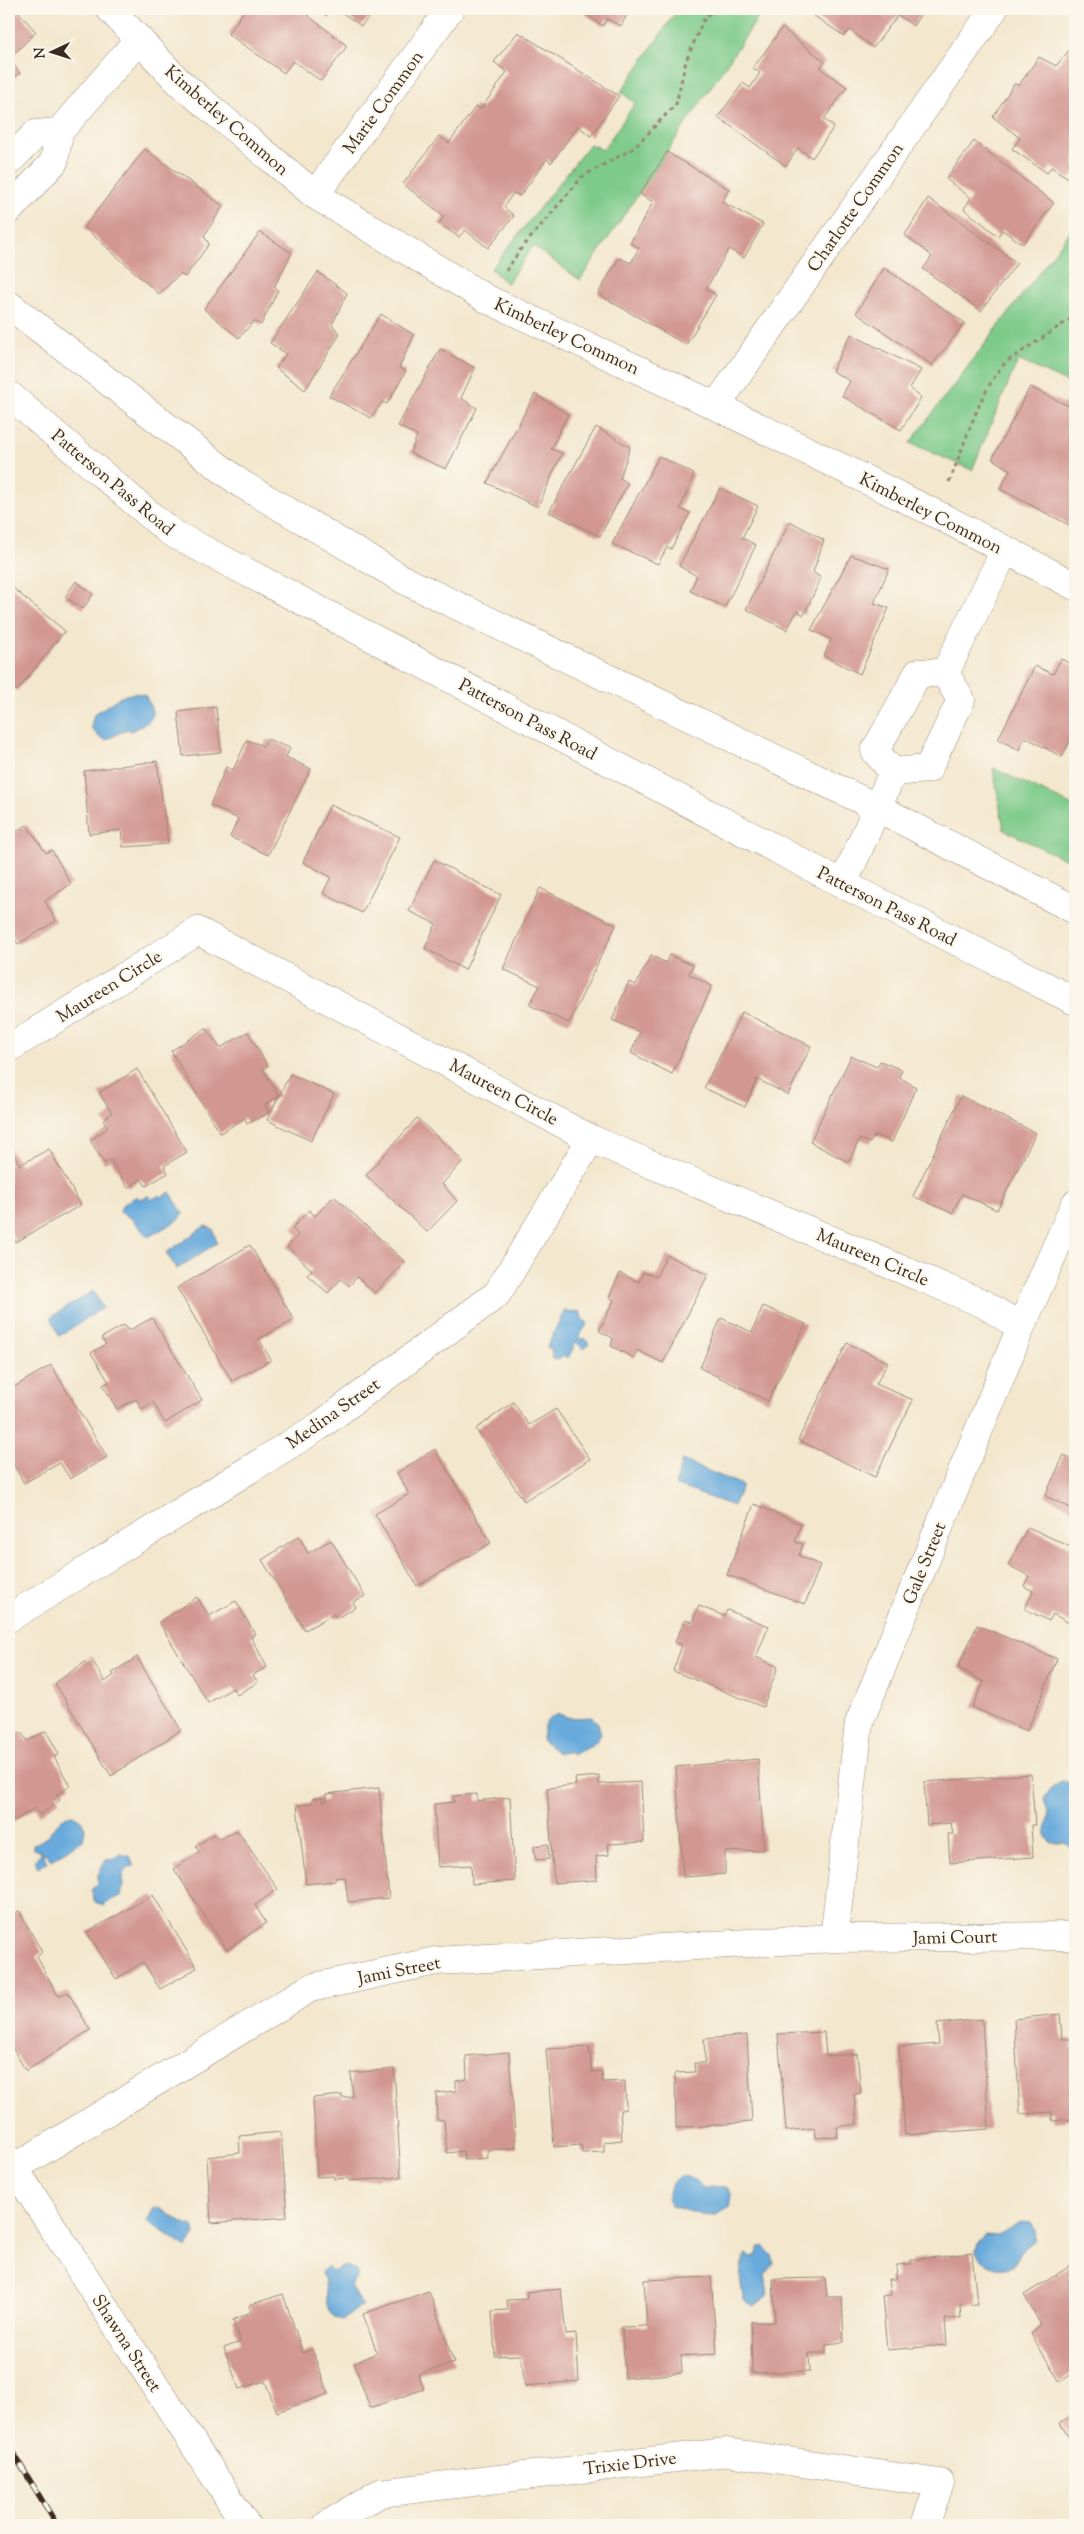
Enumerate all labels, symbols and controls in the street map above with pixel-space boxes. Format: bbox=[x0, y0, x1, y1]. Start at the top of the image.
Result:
north arrow bbox=[28, 28, 78, 78]
text: N bbox=[31, 46, 51, 59]
street label: Marie Common bbox=[338, 46, 431, 160]
street label: Kimberley Common bbox=[158, 60, 294, 183]
street label: Charlotte Common bbox=[802, 138, 911, 278]
street label: Kimberley Common bbox=[489, 293, 643, 383]
street label: Patterson Pass Road bbox=[45, 424, 179, 543]
street label: Kimberley Common bbox=[854, 467, 1006, 562]
street label: Patterson Pass Road bbox=[453, 673, 601, 768]
street label: Patterson Pass Road bbox=[812, 861, 960, 954]
street label: Maureen Circle bbox=[52, 945, 168, 1031]
street label: Maureen Circle bbox=[444, 1054, 562, 1133]
street label: Maureen Circle bbox=[812, 1223, 933, 1294]
street label: Medina Street bbox=[282, 1373, 386, 1457]
street label: Gale Street bbox=[898, 1519, 954, 1609]
street label: Jami Court bbox=[912, 1925, 997, 1953]
street label: Jami Street bbox=[355, 1951, 443, 1993]
street label: Shawna Street bbox=[84, 2290, 167, 2398]
street label: Trixie Drive bbox=[582, 2446, 678, 2484]

